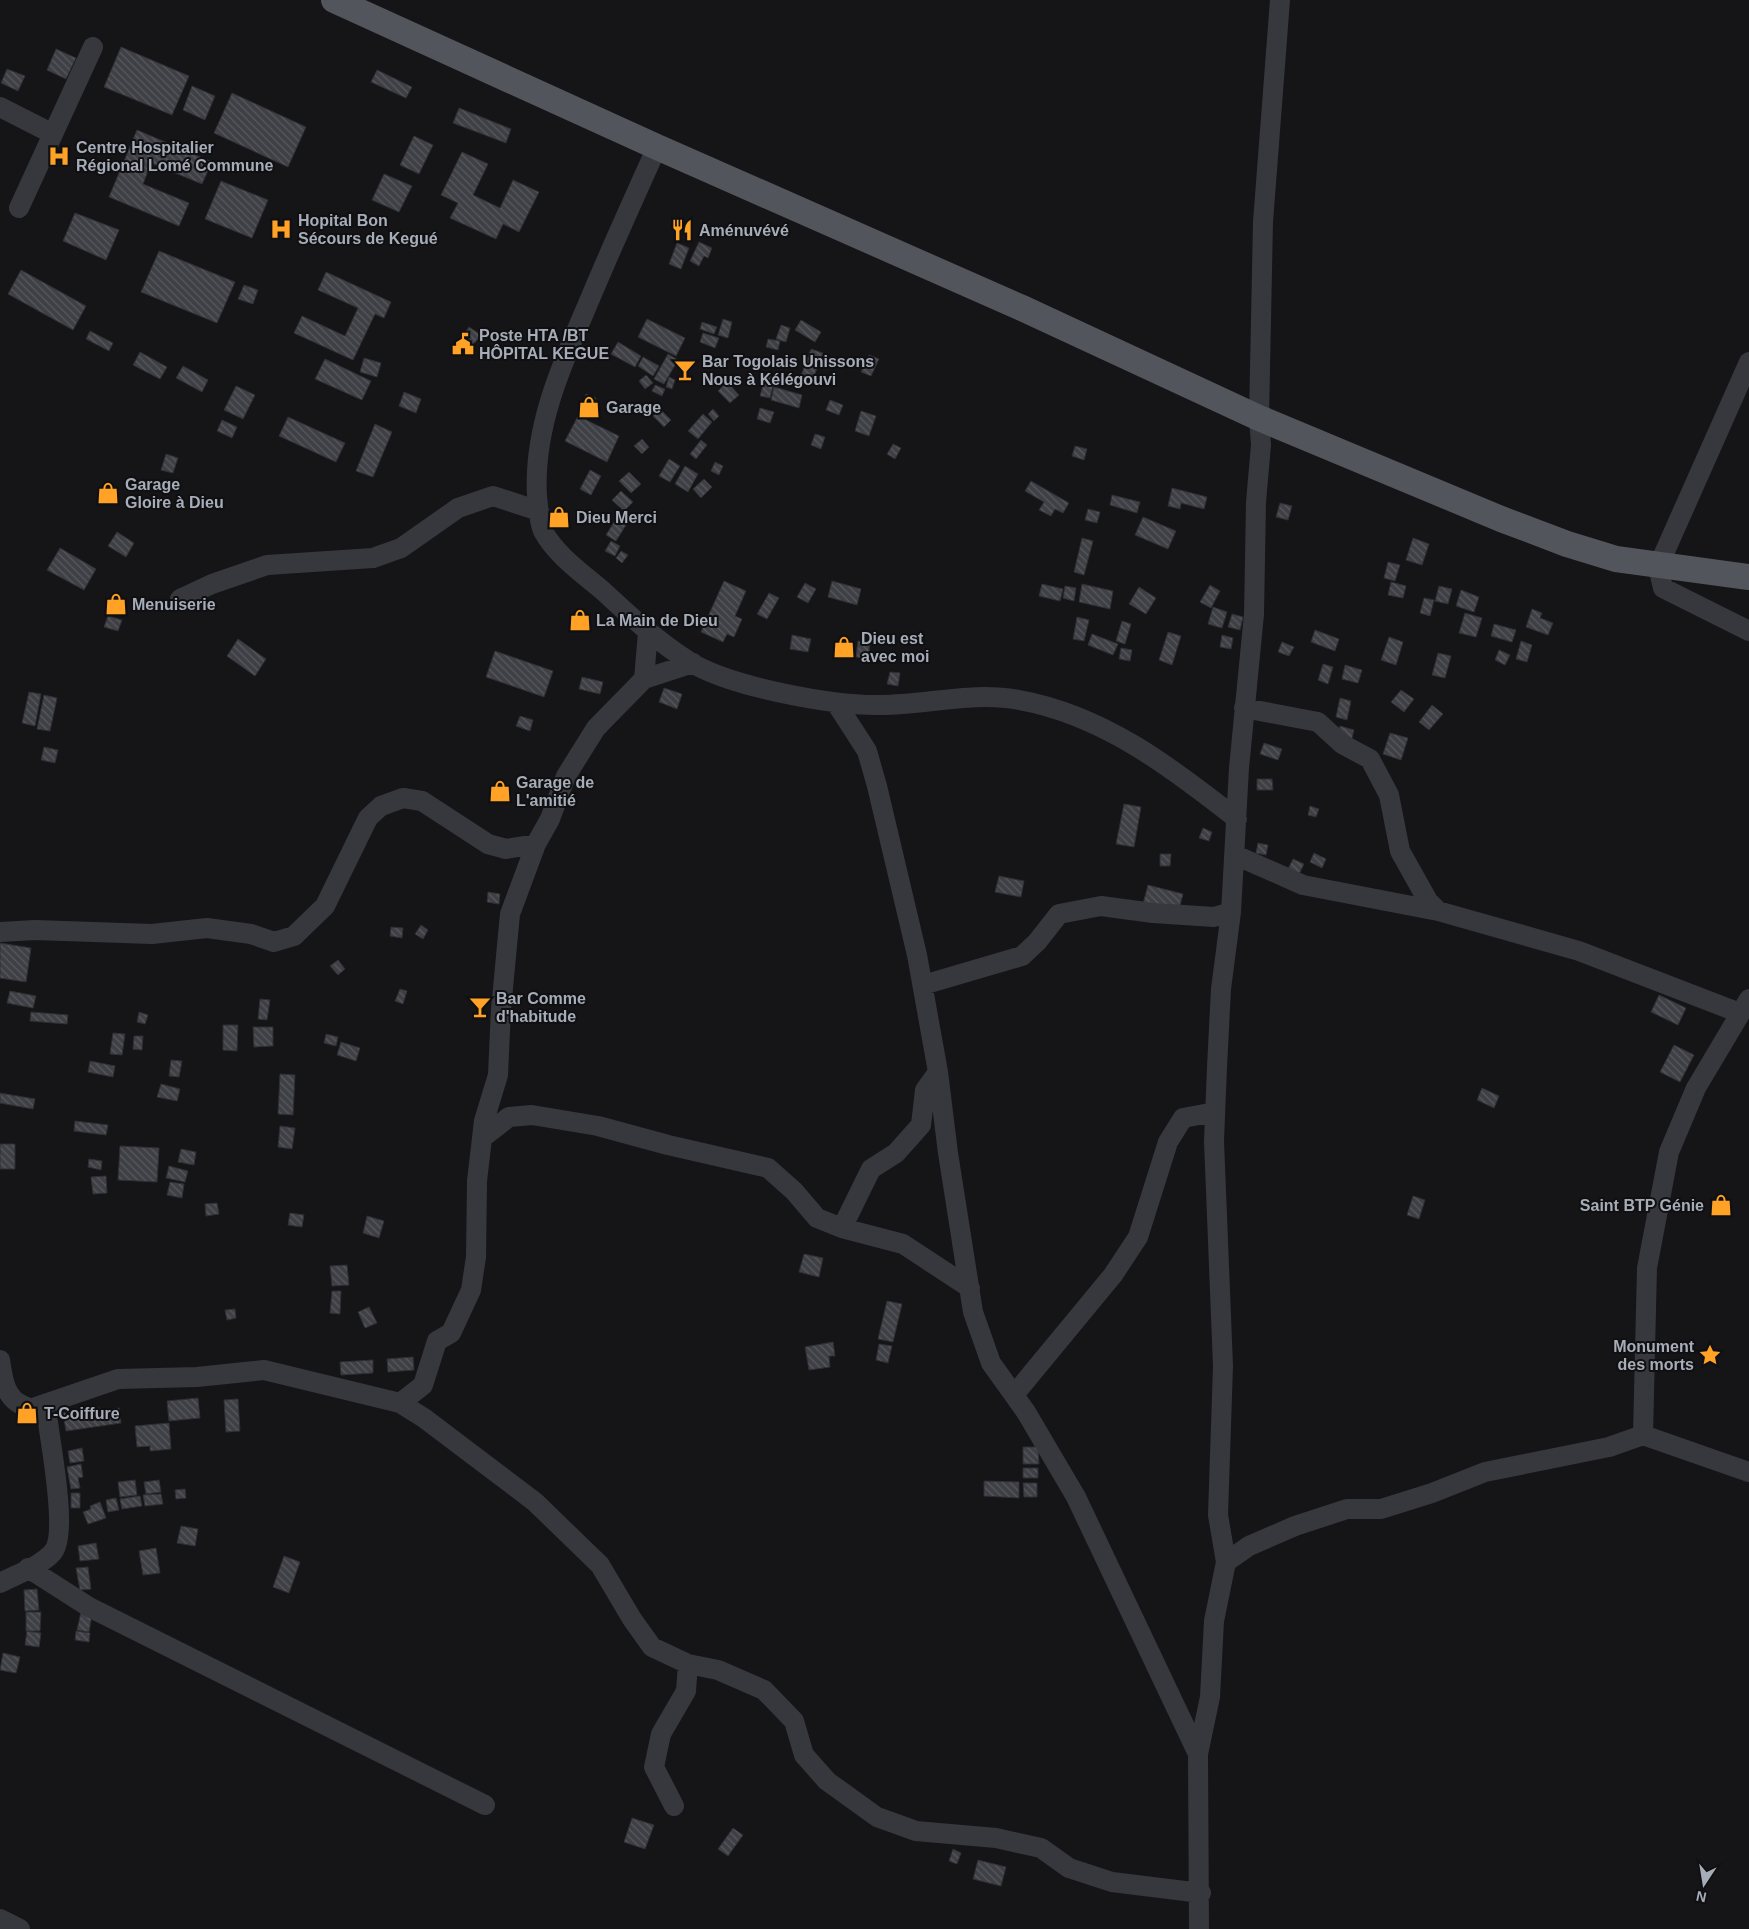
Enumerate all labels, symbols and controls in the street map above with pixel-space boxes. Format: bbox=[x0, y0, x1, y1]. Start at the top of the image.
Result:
place label: Centre Hospitalier Régional Lomé Commune bbox=[76, 139, 273, 174]
hospital icon: Centre Hospitalier Régional Lomé Commune bbox=[46, 143, 72, 169]
place label: Hopital Bon Sécours de Kegué bbox=[298, 212, 438, 247]
hospital icon: Hopital Bon Sécours de Kegué bbox=[268, 216, 294, 242]
restaurant icon: Aménuvévé bbox=[669, 217, 695, 243]
place label: Aménuvévé bbox=[699, 222, 789, 239]
place label: Poste HTA /BT HÔPITAL KEGUE bbox=[479, 327, 609, 362]
public building icon: Poste HTA /BT HÔPITAL KEGUE bbox=[450, 331, 476, 357]
place label: Bar Togolais Unissons Nous à Kélégouvi bbox=[702, 353, 874, 388]
bar icon: Bar Togolais Unissons Nous à Kélégouvi bbox=[672, 357, 698, 383]
shop icon: Garage bbox=[576, 394, 602, 420]
place label: Garage bbox=[606, 399, 661, 416]
place label: Garage Gloire à Dieu bbox=[125, 476, 224, 511]
shop icon: Garage Gloire à Dieu bbox=[95, 480, 121, 506]
shop icon: Dieu Merci bbox=[546, 504, 572, 530]
place label: Dieu Merci bbox=[576, 509, 657, 526]
shop icon: Menuiserie bbox=[103, 591, 129, 617]
place label: Menuiserie bbox=[132, 596, 216, 613]
shop icon: La Main de Dieu bbox=[567, 607, 593, 633]
place label: La Main de Dieu bbox=[596, 612, 718, 629]
place label: Dieu est avec moi bbox=[861, 630, 929, 665]
shop icon: Dieu est avec moi bbox=[831, 634, 857, 660]
place label: Garage de L'amitié bbox=[516, 774, 594, 809]
shop icon: Garage de L'amitié bbox=[487, 778, 513, 804]
place label: Bar Comme d'habitude bbox=[496, 990, 586, 1025]
bar icon: Bar Comme d'habitude bbox=[467, 994, 493, 1020]
shop icon: Saint BTP Génie bbox=[1708, 1192, 1734, 1218]
place label: Saint BTP Génie bbox=[1580, 1197, 1704, 1214]
place label: Monument des morts bbox=[1613, 1338, 1695, 1373]
place icon: Monument des morts bbox=[1697, 1342, 1723, 1368]
shop icon: T-Coiffure bbox=[14, 1400, 40, 1426]
place label: T-Coiffure bbox=[44, 1405, 120, 1422]
north arrow bbox=[1679, 1859, 1729, 1909]
text: N bbox=[1695, 1888, 1708, 1906]

